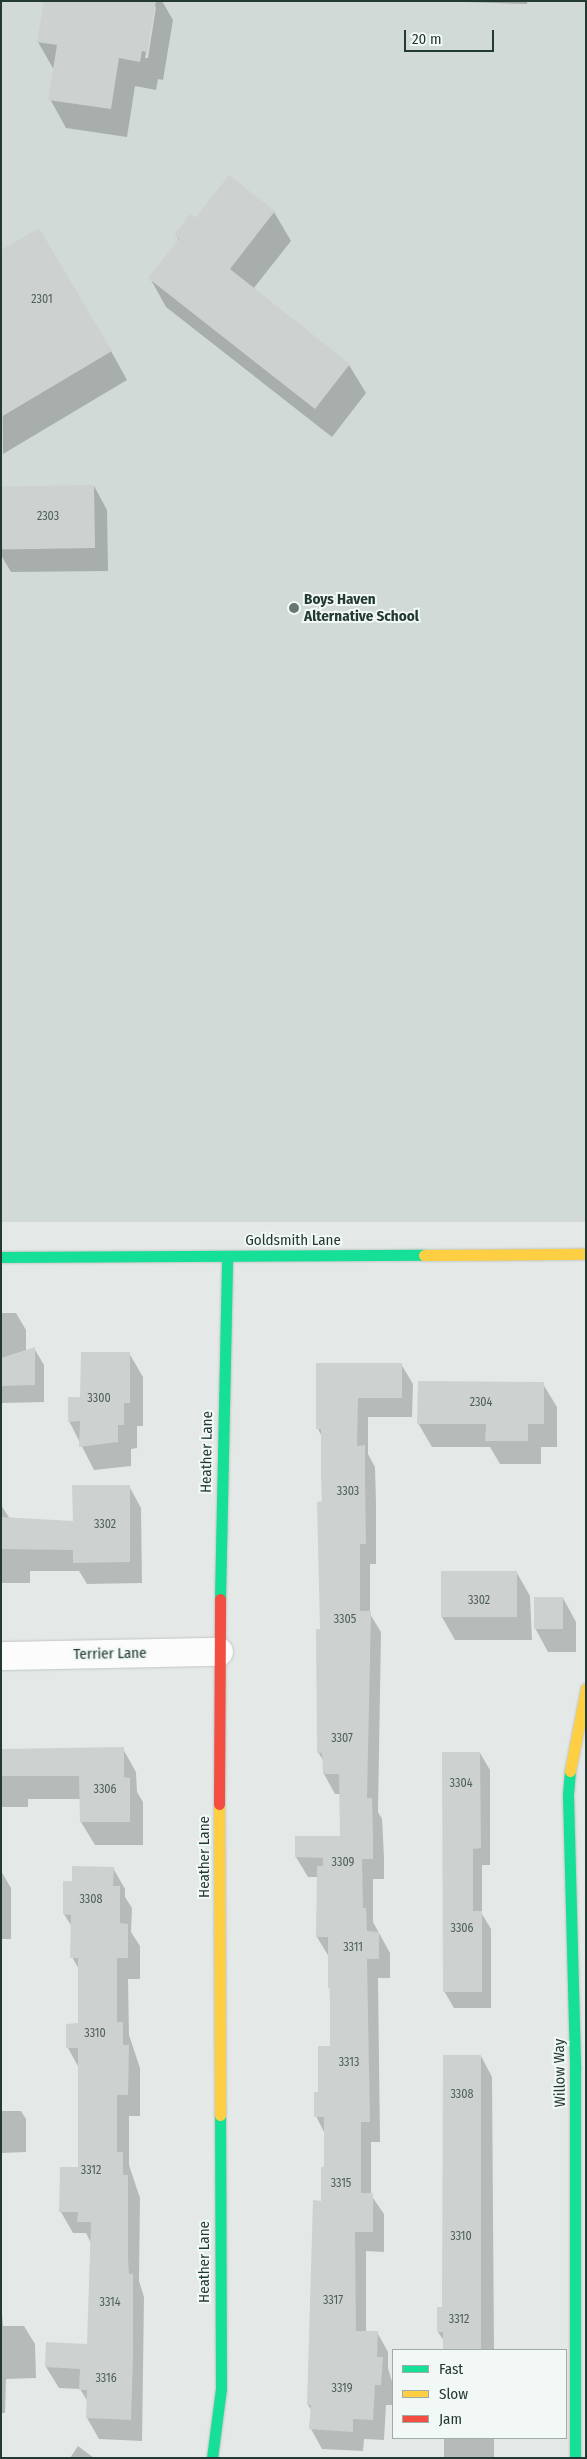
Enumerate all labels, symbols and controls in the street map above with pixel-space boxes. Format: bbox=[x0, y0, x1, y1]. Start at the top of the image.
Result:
scale bar bbox=[407, 20, 497, 52]
text: 20 m bbox=[412, 30, 442, 48]
house number: 2301 bbox=[31, 293, 53, 307]
house number: 2303 bbox=[37, 510, 59, 524]
place label: Boys Haven Alternative School bbox=[304, 590, 419, 625]
marker: Boys Haven Alternative School bbox=[288, 602, 300, 614]
street label: Goldsmith Lane bbox=[245, 1232, 341, 1250]
house number: 3300 bbox=[87, 1392, 111, 1406]
house number: 2304 bbox=[470, 1396, 492, 1410]
street label: Heather Lane bbox=[197, 1411, 217, 1493]
house number: 3303 bbox=[337, 1485, 359, 1499]
house number: 3302 bbox=[94, 1518, 116, 1532]
house number: 3302 bbox=[468, 1594, 490, 1608]
house number: 3305 bbox=[334, 1613, 356, 1627]
street label: Terrier Lane bbox=[73, 1644, 147, 1664]
house number: 3307 bbox=[331, 1732, 353, 1746]
house number: 3304 bbox=[450, 1777, 472, 1791]
house number: 3306 bbox=[93, 1783, 117, 1797]
street label: Heather Lane bbox=[196, 1816, 214, 1898]
house number: 3309 bbox=[332, 1856, 354, 1870]
house number: 3308 bbox=[79, 1893, 103, 1907]
house number: 3306 bbox=[450, 1922, 474, 1936]
house number: 3311 bbox=[343, 1941, 363, 1955]
house number: 3310 bbox=[84, 2027, 106, 2041]
street label: Willow Way bbox=[550, 2038, 570, 2108]
house number: 3313 bbox=[339, 2056, 359, 2070]
house number: 3308 bbox=[450, 2088, 474, 2102]
house number: 3312 bbox=[81, 2164, 101, 2178]
house number: 3315 bbox=[331, 2177, 351, 2191]
street label: Heather Lane bbox=[196, 2221, 214, 2303]
house number: 3310 bbox=[450, 2230, 472, 2244]
house number: 3317 bbox=[323, 2294, 343, 2308]
house number: 3314 bbox=[99, 2296, 121, 2310]
house number: 3312 bbox=[449, 2313, 469, 2327]
legend bbox=[392, 2349, 567, 2439]
text: Fast bbox=[439, 2360, 463, 2378]
house number: 3316 bbox=[95, 2372, 117, 2386]
house number: 3319 bbox=[331, 2382, 353, 2396]
text: Slow bbox=[439, 2385, 468, 2403]
text: Jam bbox=[439, 2410, 462, 2428]

